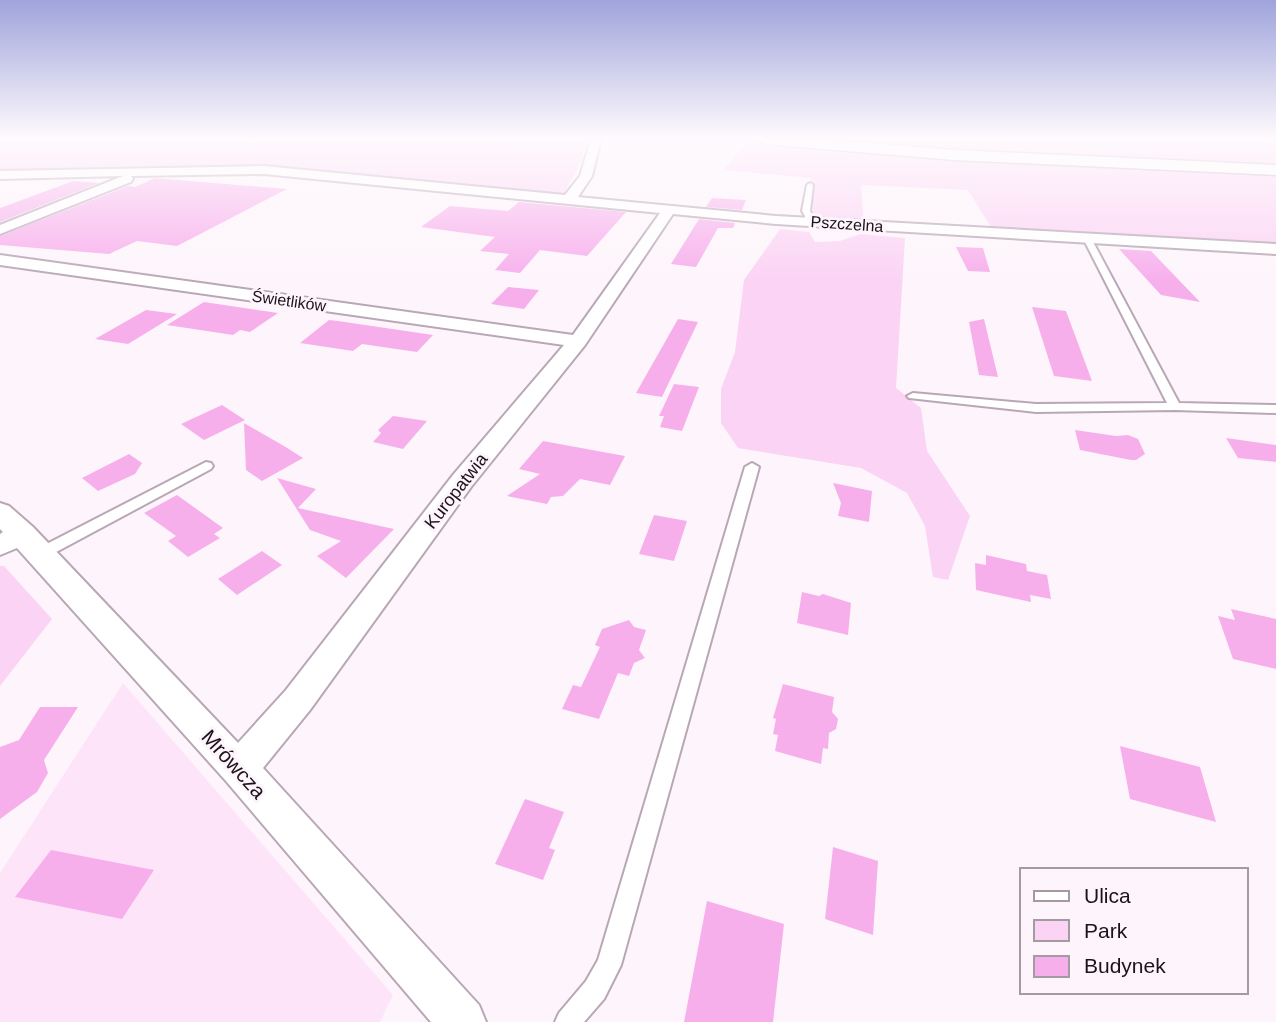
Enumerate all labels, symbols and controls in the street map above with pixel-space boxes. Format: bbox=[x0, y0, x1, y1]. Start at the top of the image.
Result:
street label: Pszczelna bbox=[810, 213, 884, 235]
street label: Świetlików bbox=[251, 286, 328, 315]
street label: Kuropatwia bbox=[420, 449, 492, 533]
street label: Mrówcza bbox=[197, 725, 271, 803]
legend bbox=[1020, 868, 1248, 994]
text: Ulica bbox=[1084, 884, 1131, 907]
text: Park bbox=[1084, 919, 1128, 942]
text: Budynek bbox=[1084, 954, 1166, 977]

